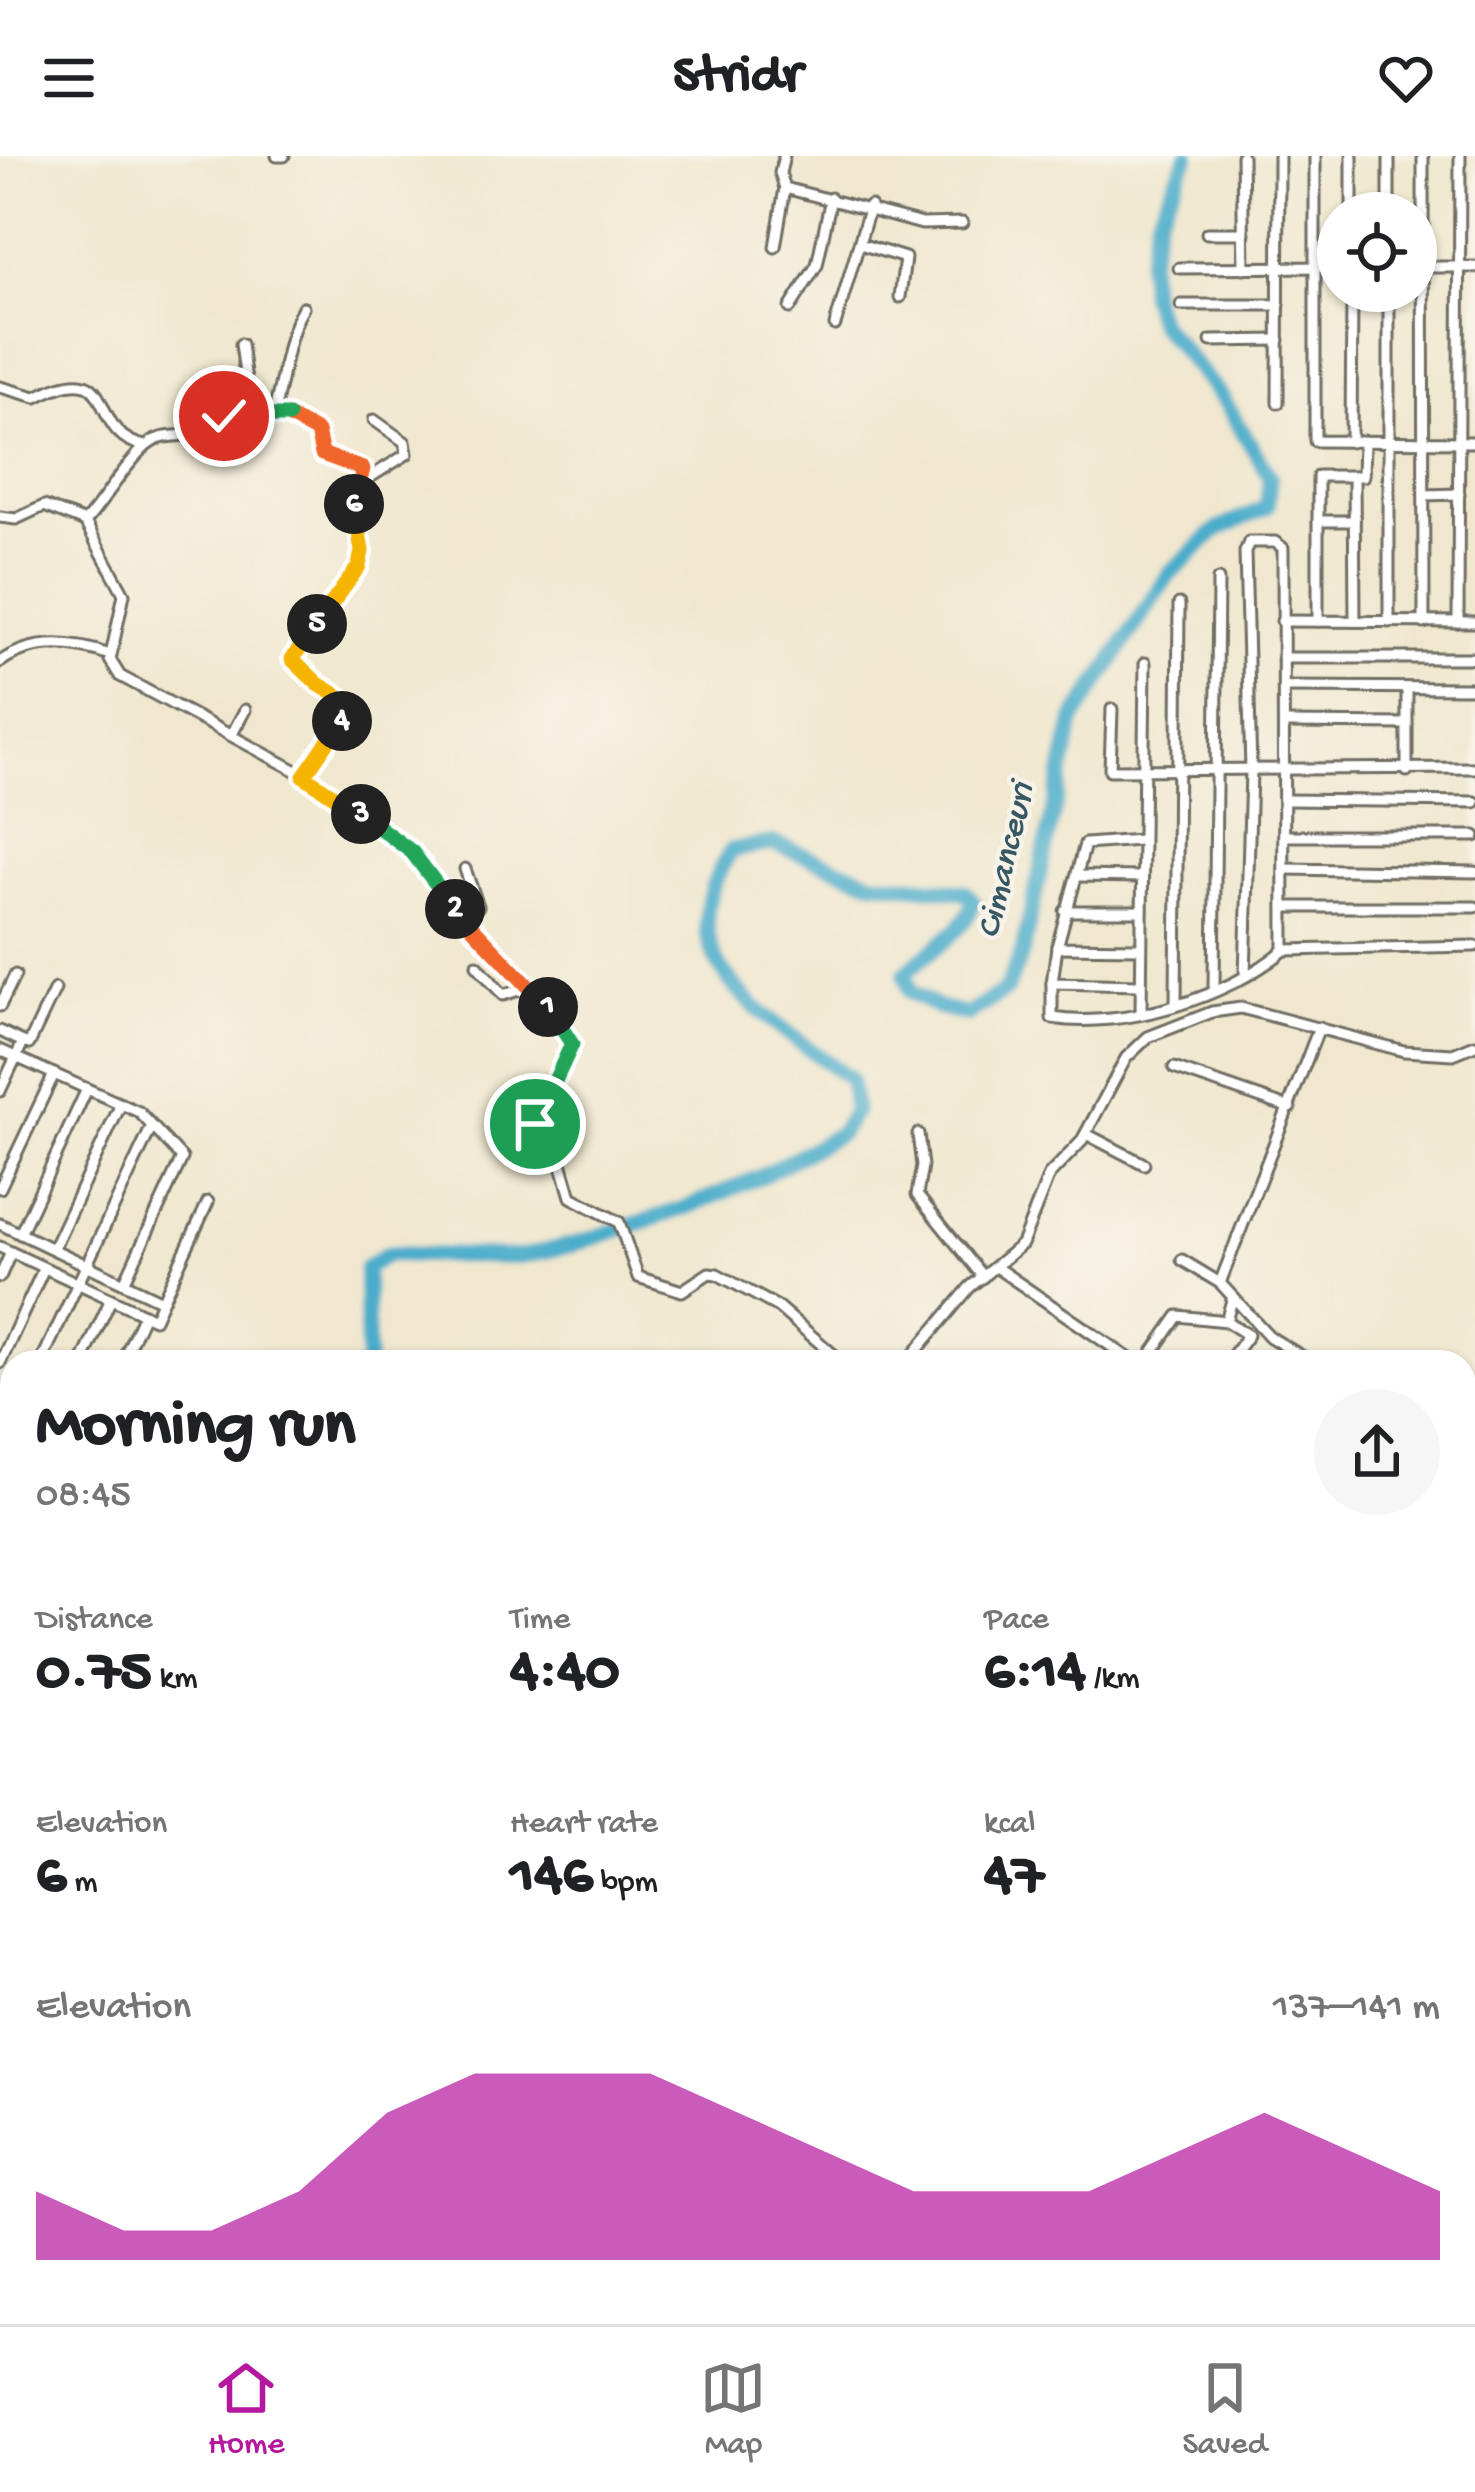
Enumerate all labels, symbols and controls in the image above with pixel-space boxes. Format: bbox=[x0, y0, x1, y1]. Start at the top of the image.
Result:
icon: menu bbox=[36, 45, 102, 111]
icon: heart bbox=[1373, 45, 1439, 111]
text: Stridr bbox=[673, 46, 802, 110]
map controls bbox=[1317, 192, 1437, 312]
button: locate bbox=[1317, 192, 1437, 312]
pin bbox=[173, 365, 275, 467]
icon: check bbox=[191, 383, 257, 449]
pin: 6 bbox=[324, 474, 384, 534]
text: 6 bbox=[346, 485, 362, 523]
pin: 5 bbox=[287, 594, 347, 654]
text: 5 bbox=[308, 605, 326, 643]
pin: 4 bbox=[312, 691, 372, 751]
text: 4 bbox=[334, 702, 350, 740]
water label: Cimanceuri bbox=[969, 775, 1048, 943]
pin: 3 bbox=[331, 784, 391, 844]
text: 3 bbox=[352, 795, 370, 833]
pin: 2 bbox=[425, 879, 485, 939]
text: 2 bbox=[447, 890, 463, 928]
pin: 1 bbox=[518, 977, 578, 1037]
text: 1 bbox=[541, 988, 555, 1026]
pin bbox=[484, 1073, 586, 1175]
icon: arrive bbox=[502, 1091, 568, 1157]
button: share bbox=[1314, 1389, 1440, 1515]
text: Morning run bbox=[36, 1390, 355, 1468]
text: 08:45 bbox=[36, 1474, 131, 1520]
text: Distance bbox=[36, 1602, 153, 1640]
text: Time bbox=[510, 1602, 570, 1640]
text: Pace bbox=[984, 1602, 1049, 1640]
text: 0.75 bbox=[36, 1640, 152, 1710]
text: 4:40 bbox=[510, 1640, 620, 1710]
text: 6:14 bbox=[984, 1640, 1086, 1710]
text: km bbox=[152, 1661, 198, 1699]
text: /km bbox=[1086, 1661, 1140, 1699]
text: Elevation bbox=[36, 1806, 167, 1844]
text: Heart rate bbox=[510, 1806, 658, 1844]
text: kcal bbox=[984, 1806, 1036, 1844]
text: 6 bbox=[36, 1844, 66, 1914]
text: 146 bbox=[510, 1844, 593, 1914]
text: 47 bbox=[984, 1844, 1044, 1914]
text: m bbox=[66, 1865, 98, 1903]
text: bpm bbox=[593, 1865, 658, 1903]
text: Elevation bbox=[36, 1986, 191, 2032]
text: 137–141 m bbox=[1273, 1986, 1440, 2032]
tab: Home bbox=[208, 2355, 284, 2465]
tab: Map bbox=[700, 2355, 766, 2465]
tab: Saved bbox=[1182, 2355, 1267, 2465]

